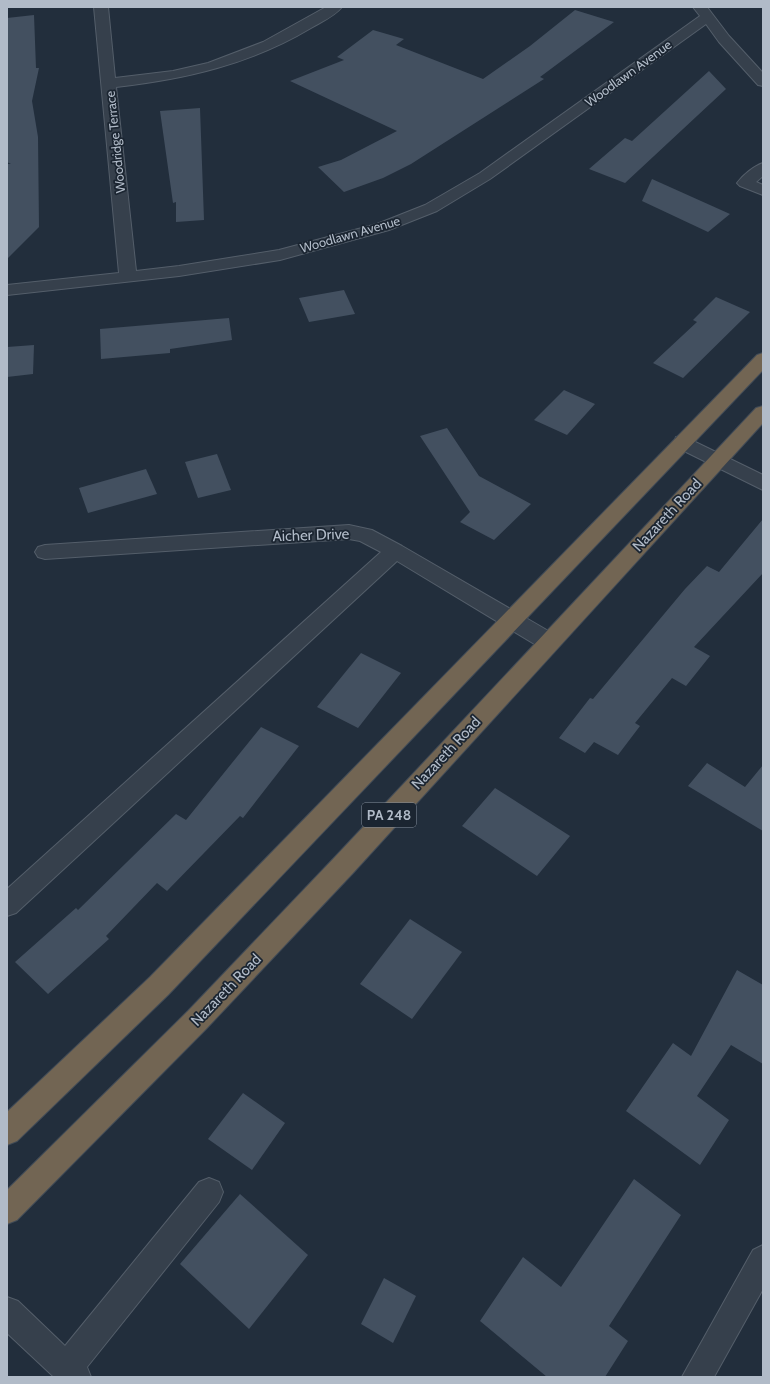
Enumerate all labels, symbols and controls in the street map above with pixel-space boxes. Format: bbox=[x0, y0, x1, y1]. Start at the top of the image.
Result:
street label: Woodlawn Avenue bbox=[582, 36, 675, 110]
street label: Woodridge Terrace bbox=[102, 90, 128, 194]
street label: Woodlawn Avenue bbox=[298, 212, 402, 256]
street label: Nazareth Road bbox=[629, 475, 705, 555]
street label: Aicher Drive bbox=[272, 525, 350, 545]
street label: Nazareth Road bbox=[408, 713, 484, 793]
road number: PA 248 bbox=[362, 803, 416, 827]
street label: Nazareth Road bbox=[187, 950, 265, 1030]

